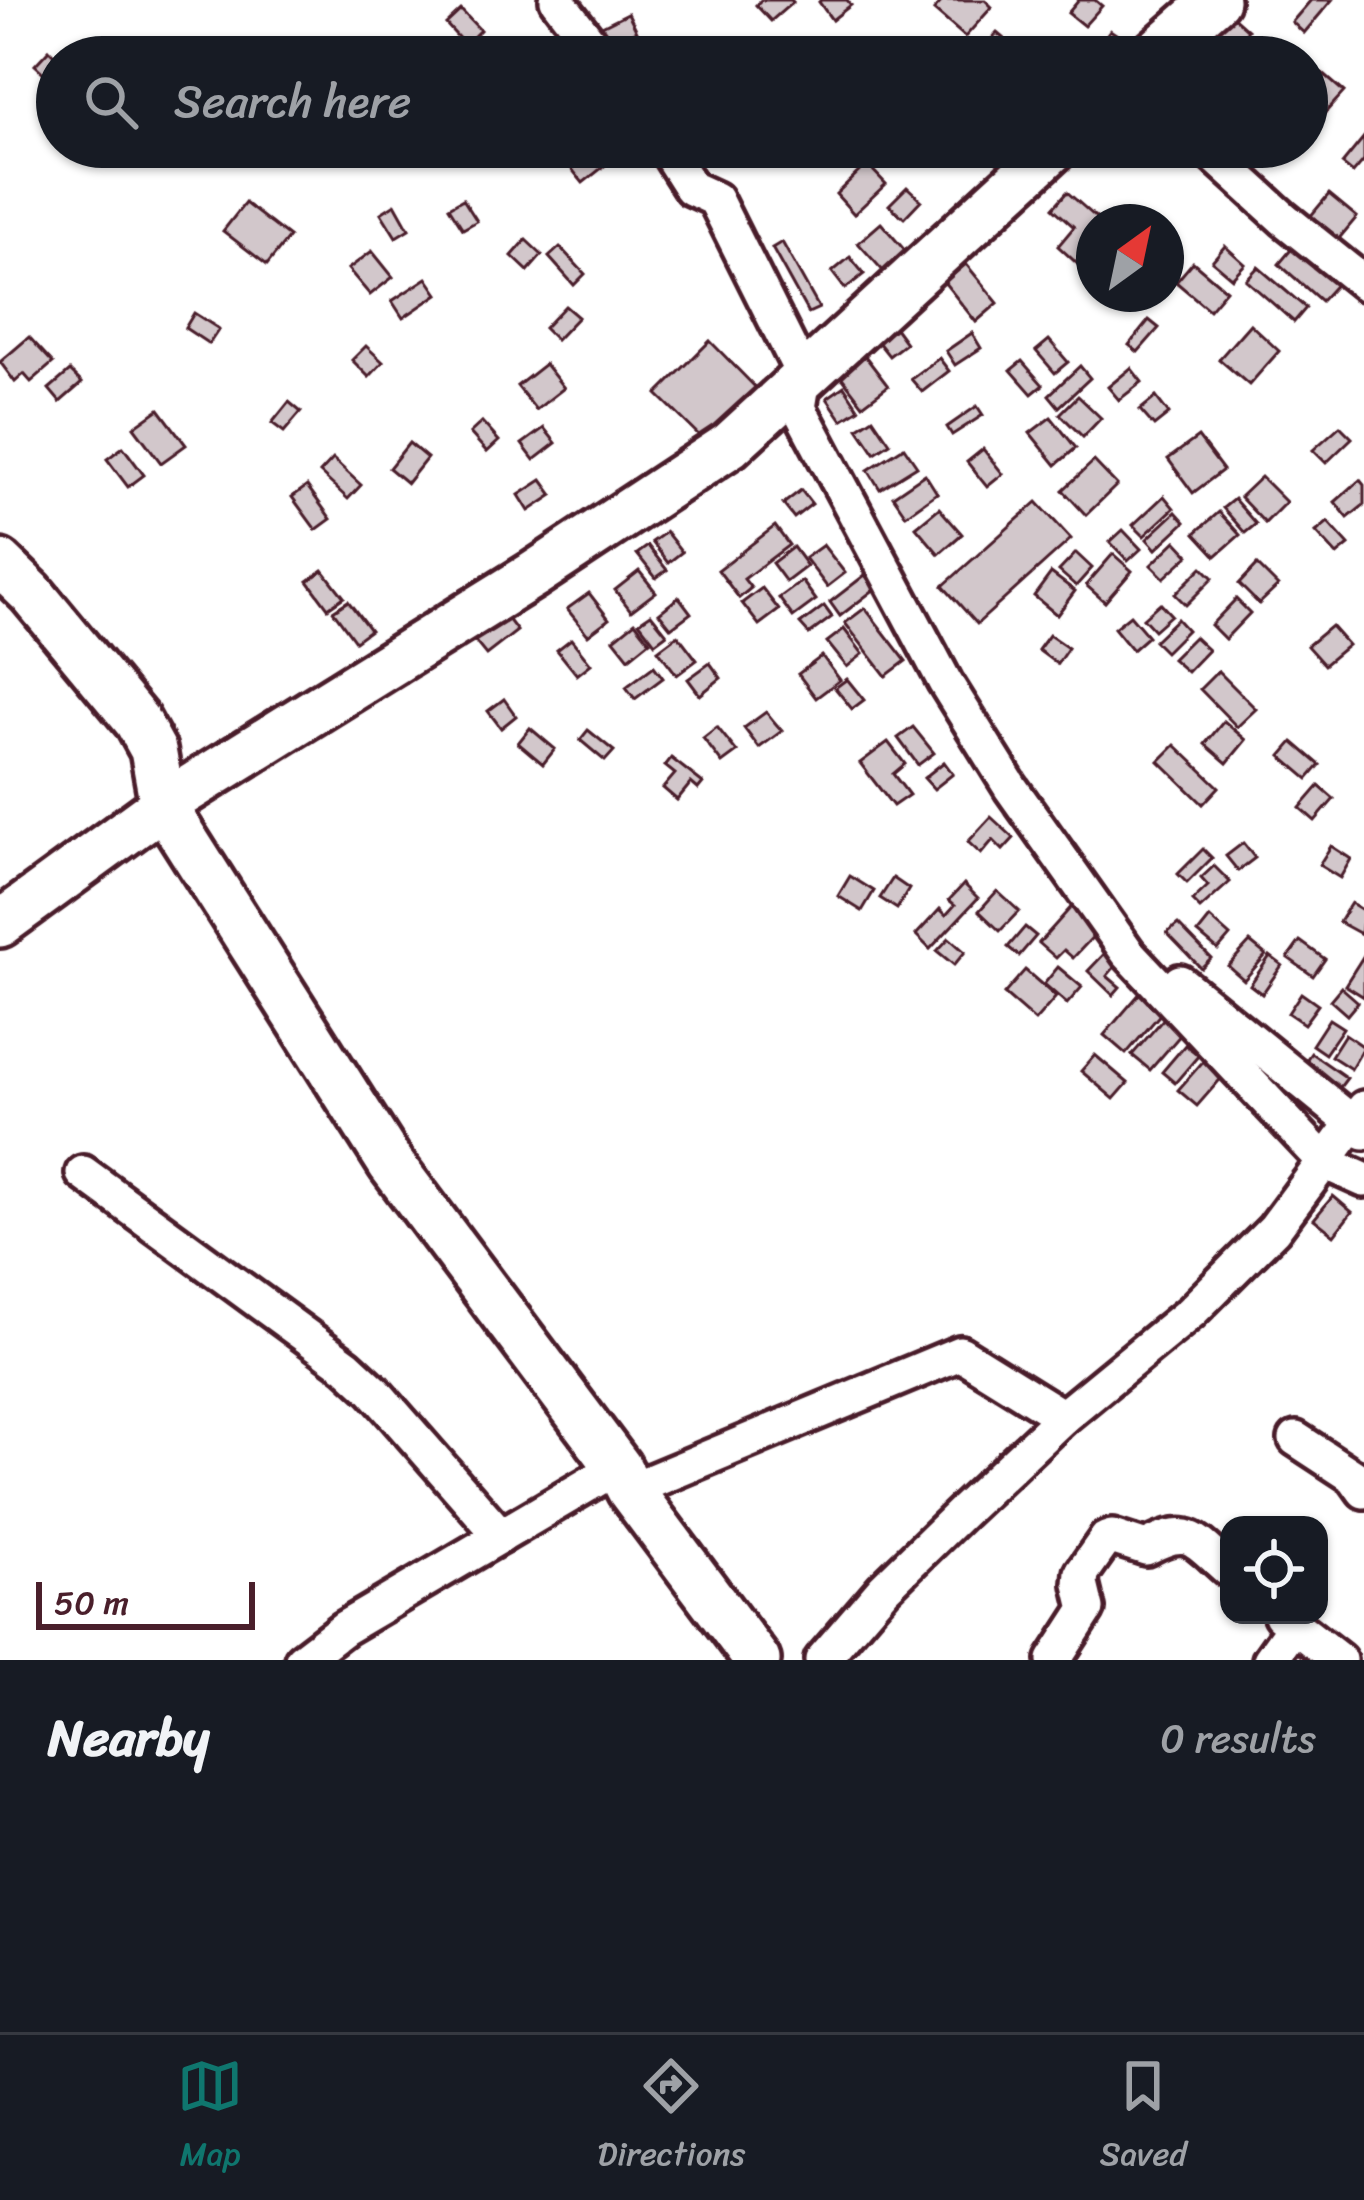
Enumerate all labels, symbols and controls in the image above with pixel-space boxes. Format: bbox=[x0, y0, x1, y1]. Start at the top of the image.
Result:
search box bbox=[36, 36, 1328, 168]
text: Search here bbox=[174, 62, 411, 142]
icon: search bbox=[78, 69, 144, 135]
north arrow bbox=[1076, 204, 1184, 312]
map controls bbox=[1220, 1516, 1328, 1624]
button: locate bbox=[1220, 1516, 1328, 1624]
text: 50 m bbox=[54, 1574, 129, 1632]
scale bar bbox=[36, 1576, 255, 1629]
text: Nearby bbox=[48, 1693, 209, 1783]
text: 0 results bbox=[1160, 1704, 1316, 1773]
tab: Map bbox=[177, 2053, 243, 2183]
tab: Directions bbox=[598, 2053, 745, 2183]
tab: Saved bbox=[1100, 2053, 1187, 2183]

